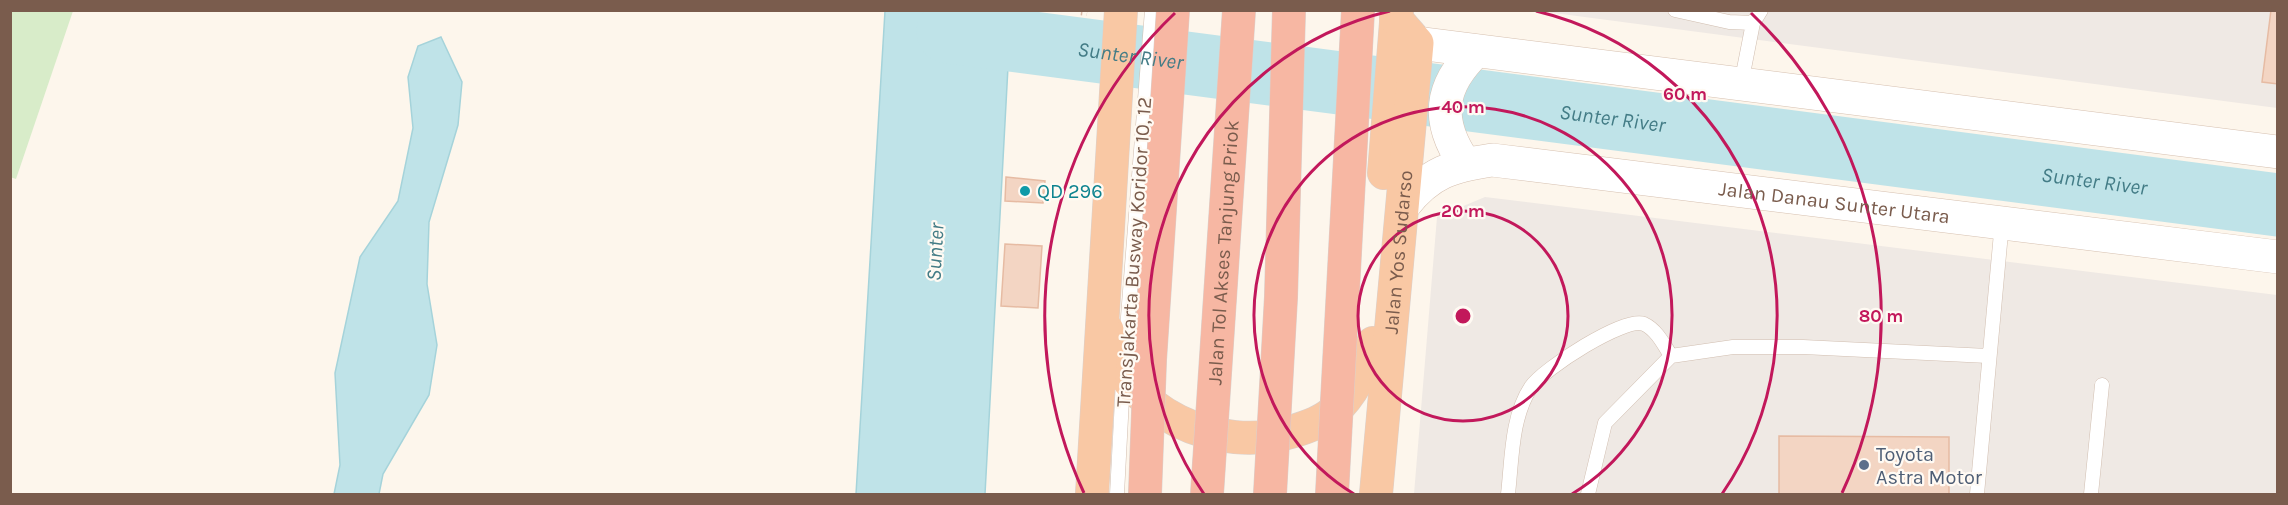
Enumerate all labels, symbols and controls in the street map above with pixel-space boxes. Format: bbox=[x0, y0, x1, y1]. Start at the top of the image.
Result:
water label: Sunter River bbox=[1076, 37, 1186, 75]
text: 60 m bbox=[1663, 83, 1707, 105]
street label: Transjakarta Busway Koridor 10, 12 bbox=[1112, 96, 1156, 408]
text: 40 m bbox=[1441, 96, 1485, 118]
water label: Sunter River bbox=[1558, 100, 1668, 137]
street label: Jalan Tol Akses Tanjung Priok bbox=[1203, 119, 1243, 386]
water label: Sunter River bbox=[2040, 162, 2150, 200]
street label: Jalan Yos Sudarso bbox=[1379, 169, 1417, 335]
street label: Jalan Danau Sunter Utara bbox=[1717, 177, 1951, 228]
place label: QD 296 bbox=[1037, 180, 1103, 203]
marker: QD 296 bbox=[1018, 184, 1032, 198]
text: 20 m bbox=[1441, 200, 1485, 222]
water label: Sunter bbox=[921, 221, 949, 282]
text: 80 m bbox=[1859, 305, 1903, 327]
centre of rings bbox=[1453, 306, 1473, 326]
place label: Toyota Astra Motor bbox=[1876, 443, 1983, 489]
marker: Toyota Astra Motor bbox=[1857, 458, 1871, 472]

